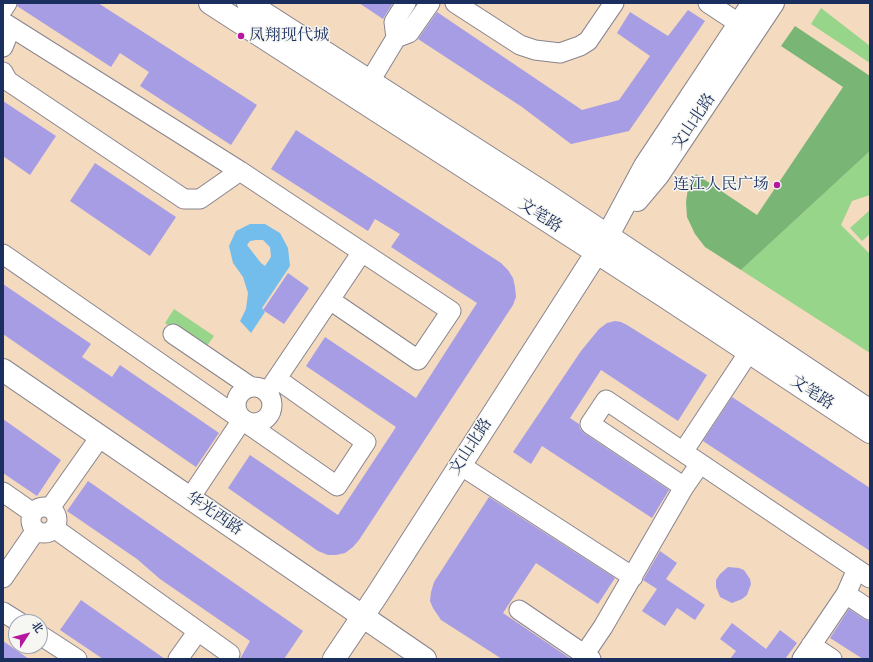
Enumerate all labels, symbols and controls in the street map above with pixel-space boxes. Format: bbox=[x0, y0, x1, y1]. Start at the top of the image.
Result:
place label: 凤翔现代城 bbox=[249, 26, 329, 46]
marker: 凤翔现代城 bbox=[236, 31, 246, 41]
street label: 文山北路 bbox=[668, 90, 720, 154]
place label: 连江人民广场 bbox=[673, 175, 769, 195]
marker: 连江人民广场 bbox=[772, 180, 782, 190]
street label: 文笔路 bbox=[515, 195, 565, 237]
street label: 文笔路 bbox=[787, 372, 837, 414]
street label: 文山北路 bbox=[446, 415, 496, 479]
street label: 华光西路 bbox=[182, 488, 246, 540]
north arrow bbox=[8, 614, 48, 654]
text: 北 bbox=[29, 619, 46, 636]

